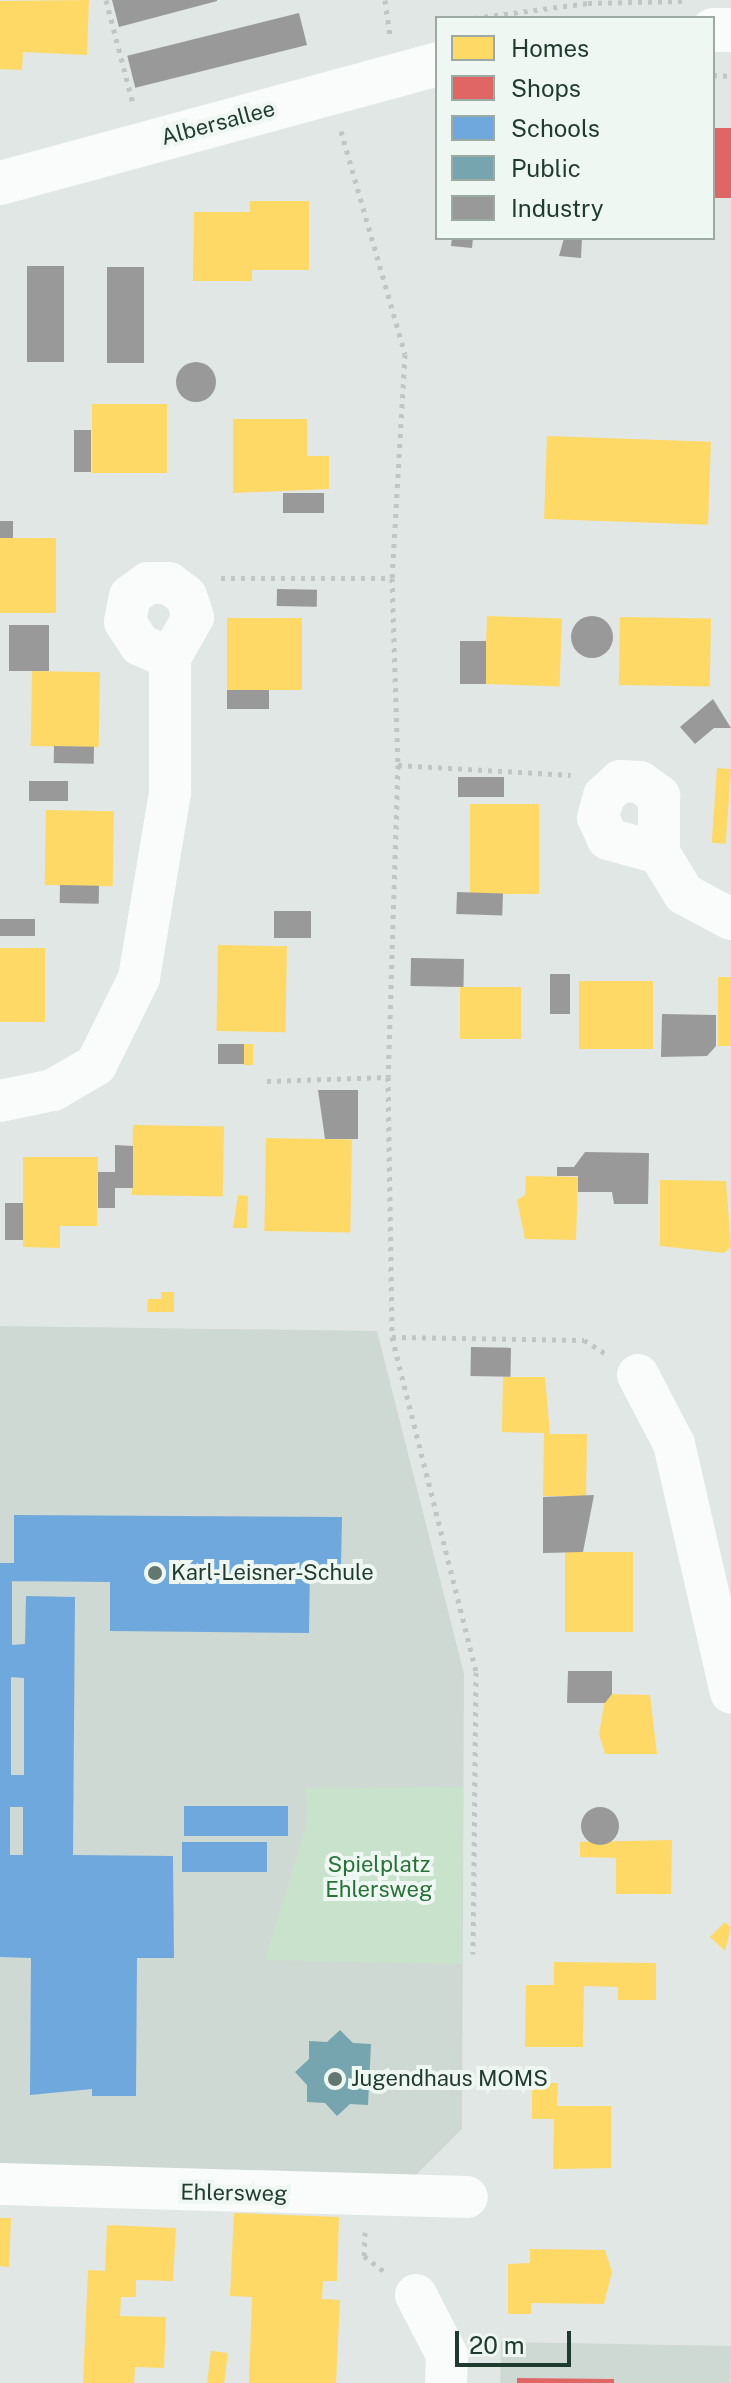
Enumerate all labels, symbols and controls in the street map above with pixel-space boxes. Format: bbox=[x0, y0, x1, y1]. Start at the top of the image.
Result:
legend bbox=[435, 16, 715, 240]
text: Homes bbox=[511, 34, 589, 62]
text: Shops bbox=[511, 74, 581, 102]
street label: Albersallee bbox=[158, 95, 278, 151]
text: Schools bbox=[511, 114, 600, 142]
text: Public bbox=[511, 154, 581, 182]
text: Industry bbox=[511, 194, 604, 222]
place label: Karl-Leisner-Schule bbox=[171, 1560, 374, 1586]
marker: Karl-Leisner-Schule bbox=[146, 1564, 164, 1582]
park label: Spielplatz Ehlersweg bbox=[325, 1851, 433, 1902]
place label: Jugendhaus MOMS bbox=[351, 2066, 548, 2092]
marker: Jugendhaus MOMS bbox=[326, 2070, 344, 2088]
street label: Ehlersweg bbox=[180, 2179, 288, 2207]
scale bar bbox=[459, 2315, 575, 2365]
text: 20 m bbox=[469, 2331, 525, 2359]

